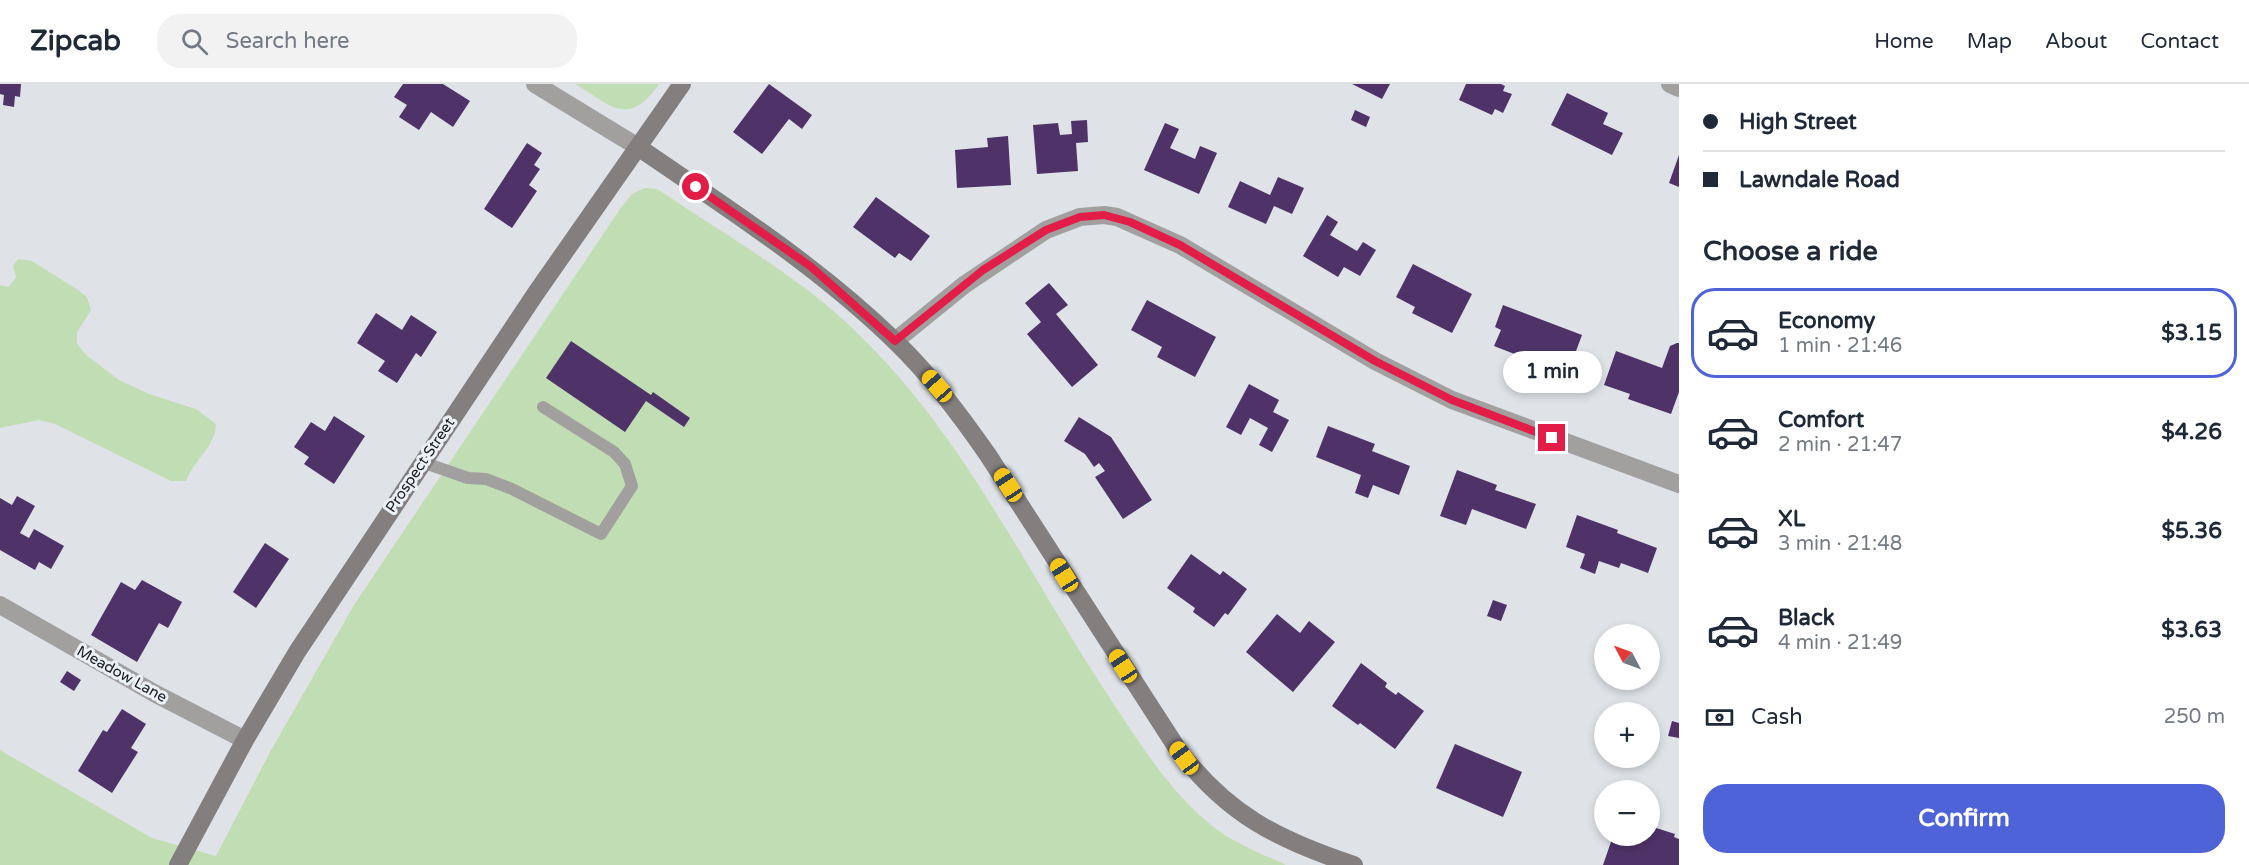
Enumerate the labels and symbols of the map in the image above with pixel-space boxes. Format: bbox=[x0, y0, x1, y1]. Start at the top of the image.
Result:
route start bbox=[682, 173, 709, 200]
callout: 1 min bbox=[1502, 351, 1602, 393]
car bbox=[918, 367, 956, 405]
street label: Prospect Street bbox=[382, 414, 458, 516]
route end bbox=[1538, 424, 1565, 451]
car bbox=[991, 465, 1025, 505]
car bbox=[1047, 555, 1081, 595]
north arrow bbox=[1594, 624, 1660, 690]
street label: Meadow Lane bbox=[74, 642, 170, 706]
car bbox=[1106, 646, 1140, 686]
car bbox=[1166, 738, 1202, 778]

